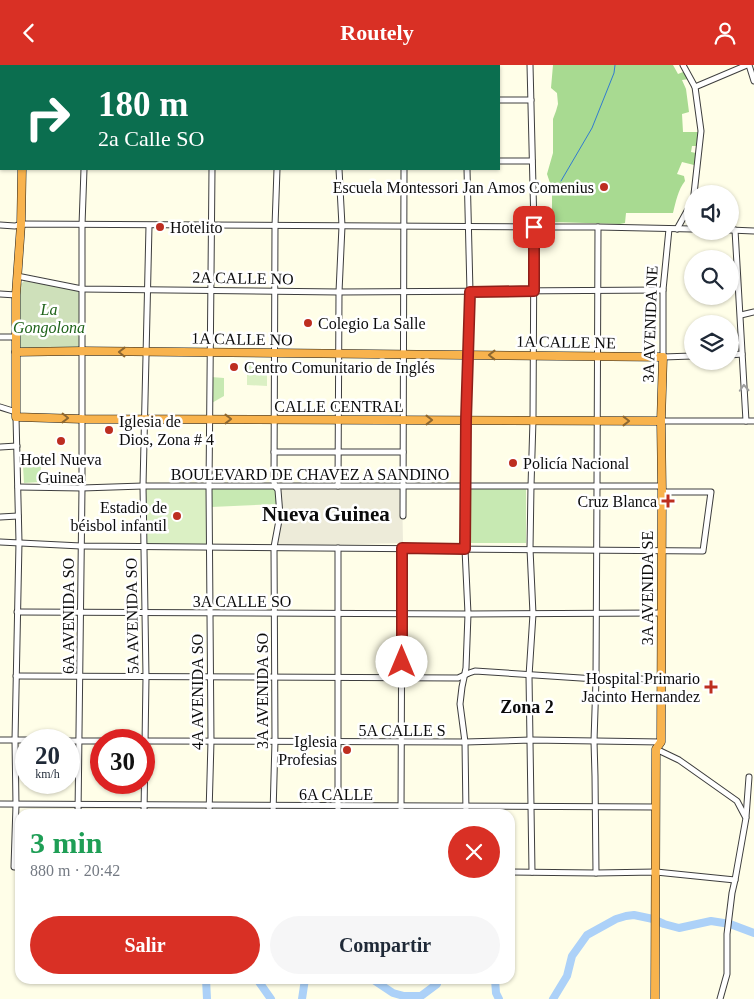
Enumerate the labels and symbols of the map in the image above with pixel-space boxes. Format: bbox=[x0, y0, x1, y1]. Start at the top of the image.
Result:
place label: Escuela Montessori Jan Amos Comenius bbox=[333, 179, 594, 196]
marker: Escuela Montessori Jan Amos Comenius bbox=[598, 181, 610, 193]
pin bbox=[513, 206, 555, 248]
place label: Hotelito bbox=[170, 219, 222, 236]
marker: Hotelito bbox=[154, 221, 166, 233]
street label: 3A AVENIDA NE bbox=[639, 265, 661, 383]
street label: 2A CALLE NO bbox=[192, 269, 294, 287]
park label: La Gongolona bbox=[13, 301, 85, 337]
place label: Colegio La Salle bbox=[318, 315, 426, 333]
marker: Colegio La Salle bbox=[302, 317, 314, 329]
street label: 1A CALLE NO bbox=[191, 330, 293, 348]
street label: 1A CALLE NE bbox=[516, 333, 616, 351]
one-way arrow bbox=[118, 347, 126, 357]
one-way arrow bbox=[487, 350, 495, 361]
place label: Centro Comunitario de Inglés bbox=[244, 359, 435, 377]
marker: Centro Comunitario de Inglés bbox=[228, 361, 240, 373]
one-way arrow bbox=[739, 384, 750, 392]
street label: CALLE CENTRAL bbox=[274, 398, 404, 415]
one-way arrow bbox=[62, 413, 69, 423]
place label: Iglesia de Dios, Zona # 4 bbox=[119, 413, 214, 448]
one-way arrow bbox=[224, 414, 232, 424]
one-way arrow bbox=[425, 415, 433, 425]
one-way arrow bbox=[622, 416, 630, 426]
marker: Iglesia de Dios, Zona # 4 bbox=[103, 424, 115, 436]
marker: Hotel Nueva Guinea bbox=[55, 435, 67, 447]
place label: Hotel Nueva Guinea bbox=[20, 451, 102, 486]
place label: Policía Nacional bbox=[523, 455, 630, 472]
marker: Policía Nacional bbox=[507, 457, 519, 469]
street label: BOULEVARD DE CHAVEZ A SANDINO bbox=[171, 466, 449, 483]
place label: Cruz Blanca bbox=[577, 493, 657, 510]
marker: Cruz Blanca bbox=[661, 494, 675, 508]
place label: Estadio de béisbol infantil bbox=[71, 499, 168, 534]
district label: Nueva Guinea bbox=[262, 502, 390, 526]
marker: Estadio de béisbol infantil bbox=[171, 510, 183, 522]
street label: 3A AVENIDA SE bbox=[639, 531, 656, 645]
street label: 6A AVENIDA SO bbox=[60, 558, 77, 674]
street label: 5A AVENIDA SO bbox=[122, 558, 142, 674]
street label: 3A CALLE SO bbox=[193, 593, 291, 610]
street label: 3A AVENIDA SO bbox=[254, 633, 271, 749]
street label: 4A AVENIDA SO bbox=[189, 634, 206, 750]
position arrow bbox=[375, 635, 427, 687]
place label: Hospital Primario Jacinto Hernandez bbox=[581, 670, 700, 705]
marker: Hospital Primario Jacinto Hernandez bbox=[704, 680, 718, 694]
district label: Zona 2 bbox=[500, 697, 554, 717]
street label: 5A CALLE S bbox=[358, 722, 446, 739]
speed limit sign: 30 bbox=[90, 729, 155, 794]
place label: Iglesia Profesias bbox=[278, 733, 337, 768]
marker: Iglesia Profesias bbox=[341, 744, 353, 756]
street label: 6A CALLE bbox=[299, 786, 373, 803]

